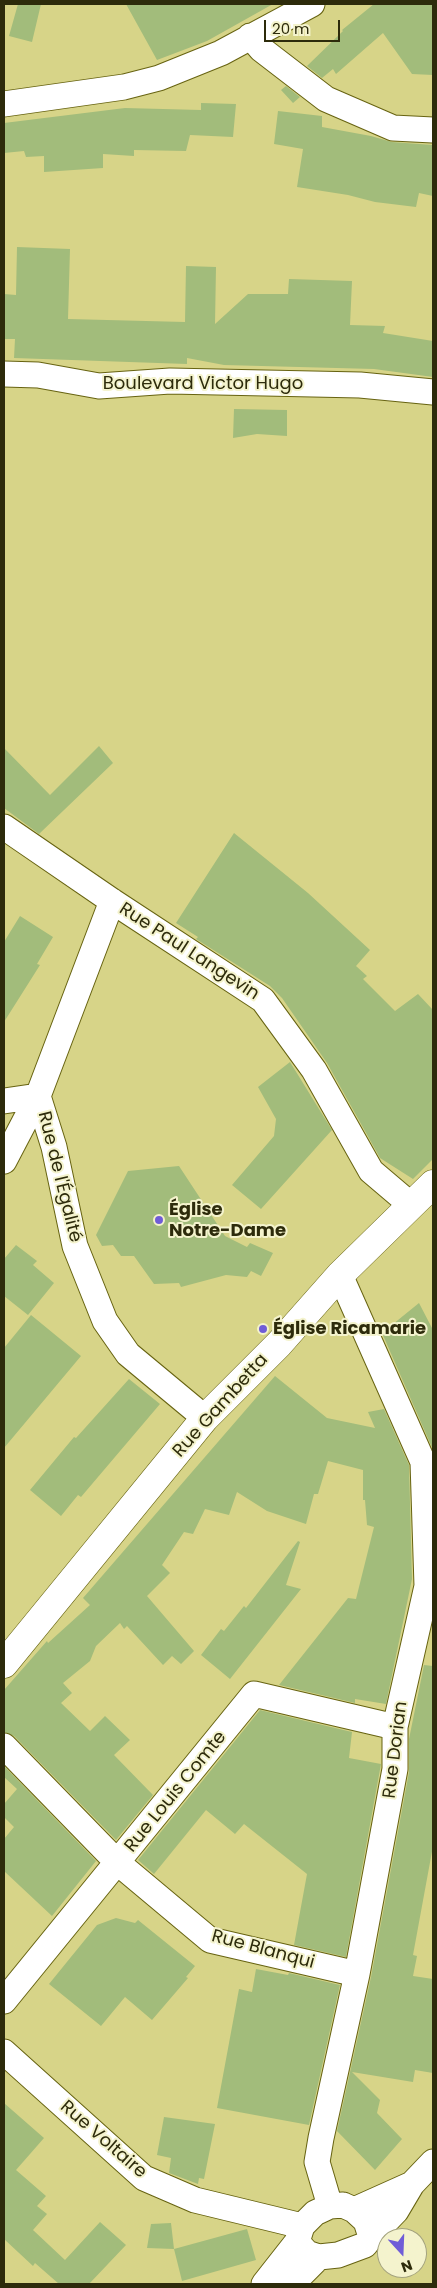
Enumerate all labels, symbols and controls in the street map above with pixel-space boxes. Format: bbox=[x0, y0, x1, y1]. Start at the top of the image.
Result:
scale bar bbox=[267, 10, 343, 42]
text: 20 m bbox=[272, 18, 310, 39]
street label: Boulevard Victor Hugo bbox=[103, 373, 303, 395]
street label: Rue Paul Langevin bbox=[115, 899, 263, 1005]
street label: Rue de l'Égalité bbox=[32, 1109, 86, 1245]
place label: Église Notre-Dame bbox=[169, 1199, 286, 1242]
marker: Église Notre-Dame bbox=[153, 1214, 165, 1226]
place label: Église Ricamarie bbox=[273, 1318, 426, 1340]
marker: Église Ricamarie bbox=[257, 1323, 269, 1335]
street label: Rue Gambetta bbox=[169, 1350, 273, 1462]
street label: Rue Dorian bbox=[379, 1700, 413, 1800]
street label: Rue Louis Comte bbox=[121, 1727, 231, 1857]
street label: Rue Blanqui bbox=[209, 1926, 317, 1974]
street label: Rue Voltaire bbox=[55, 2097, 151, 2183]
north arrow bbox=[377, 2228, 427, 2278]
text: N bbox=[398, 2255, 415, 2277]

